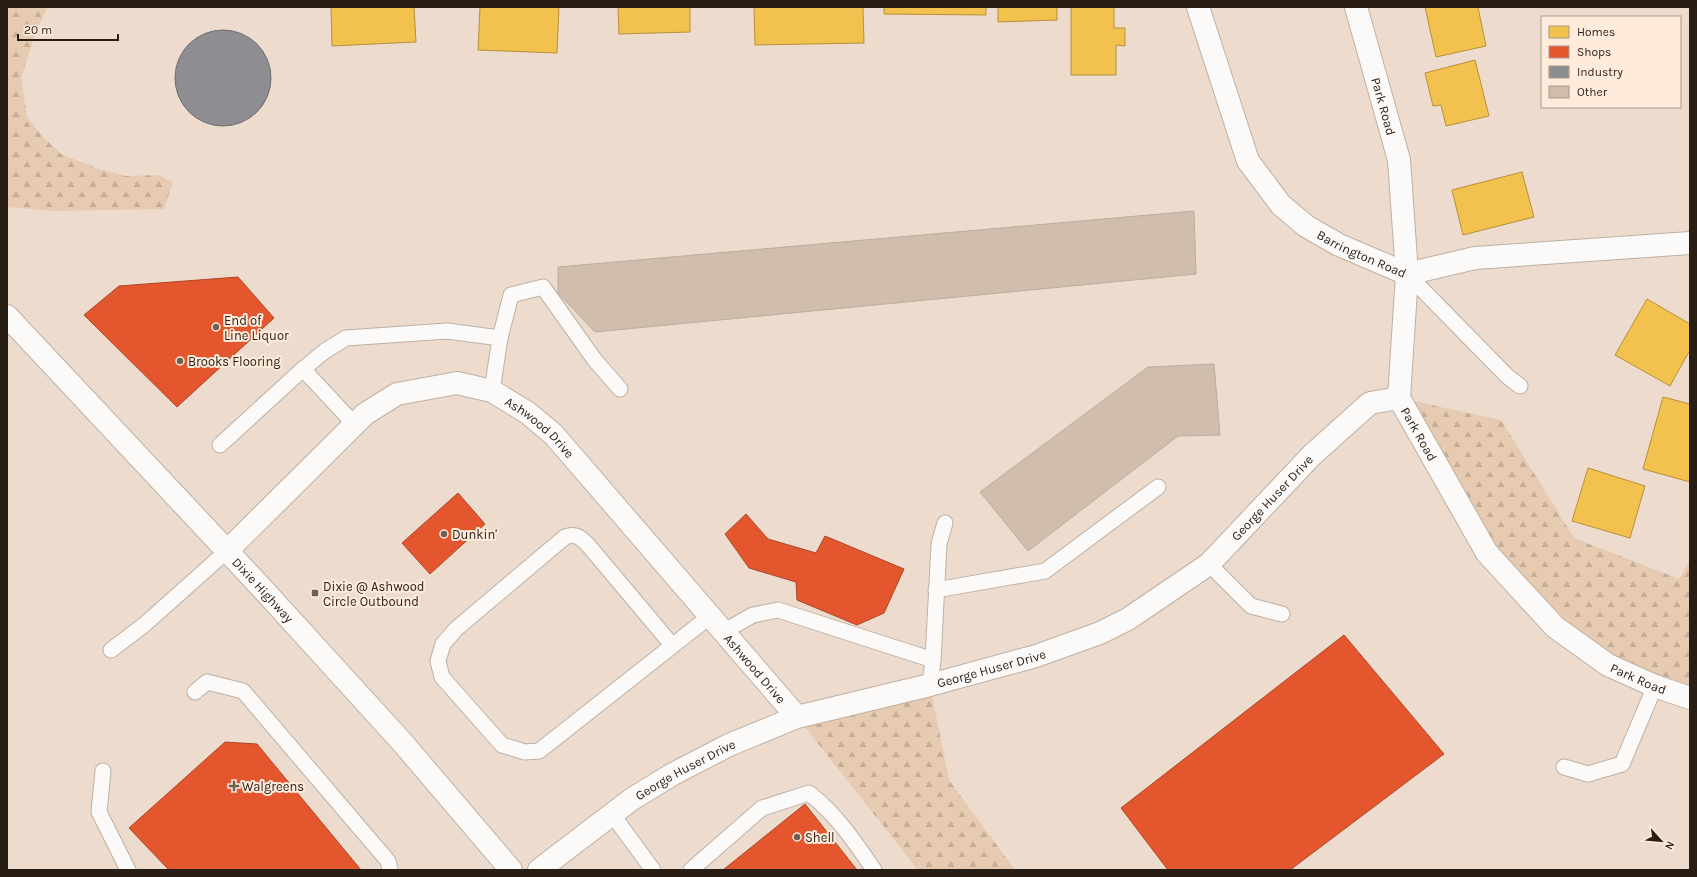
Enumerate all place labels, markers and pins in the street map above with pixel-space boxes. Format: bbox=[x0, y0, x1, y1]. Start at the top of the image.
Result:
place label: End of Line Liquor bbox=[224, 313, 289, 344]
marker: End of Line Liquor bbox=[211, 322, 221, 332]
place label: Brooks Flooring bbox=[188, 354, 281, 369]
marker: Brooks Flooring bbox=[175, 356, 185, 366]
place label: Dunkin' bbox=[452, 527, 497, 542]
marker: Dunkin' bbox=[439, 529, 449, 539]
place label: Dixie @ Ashwood Circle Outbound bbox=[323, 579, 425, 609]
marker: Dixie @ Ashwood Circle Outbound bbox=[310, 588, 320, 598]
place label: Walgreens bbox=[242, 779, 304, 794]
marker: Walgreens bbox=[229, 781, 239, 791]
place label: Shell bbox=[805, 830, 835, 845]
marker: Shell bbox=[792, 832, 802, 842]

